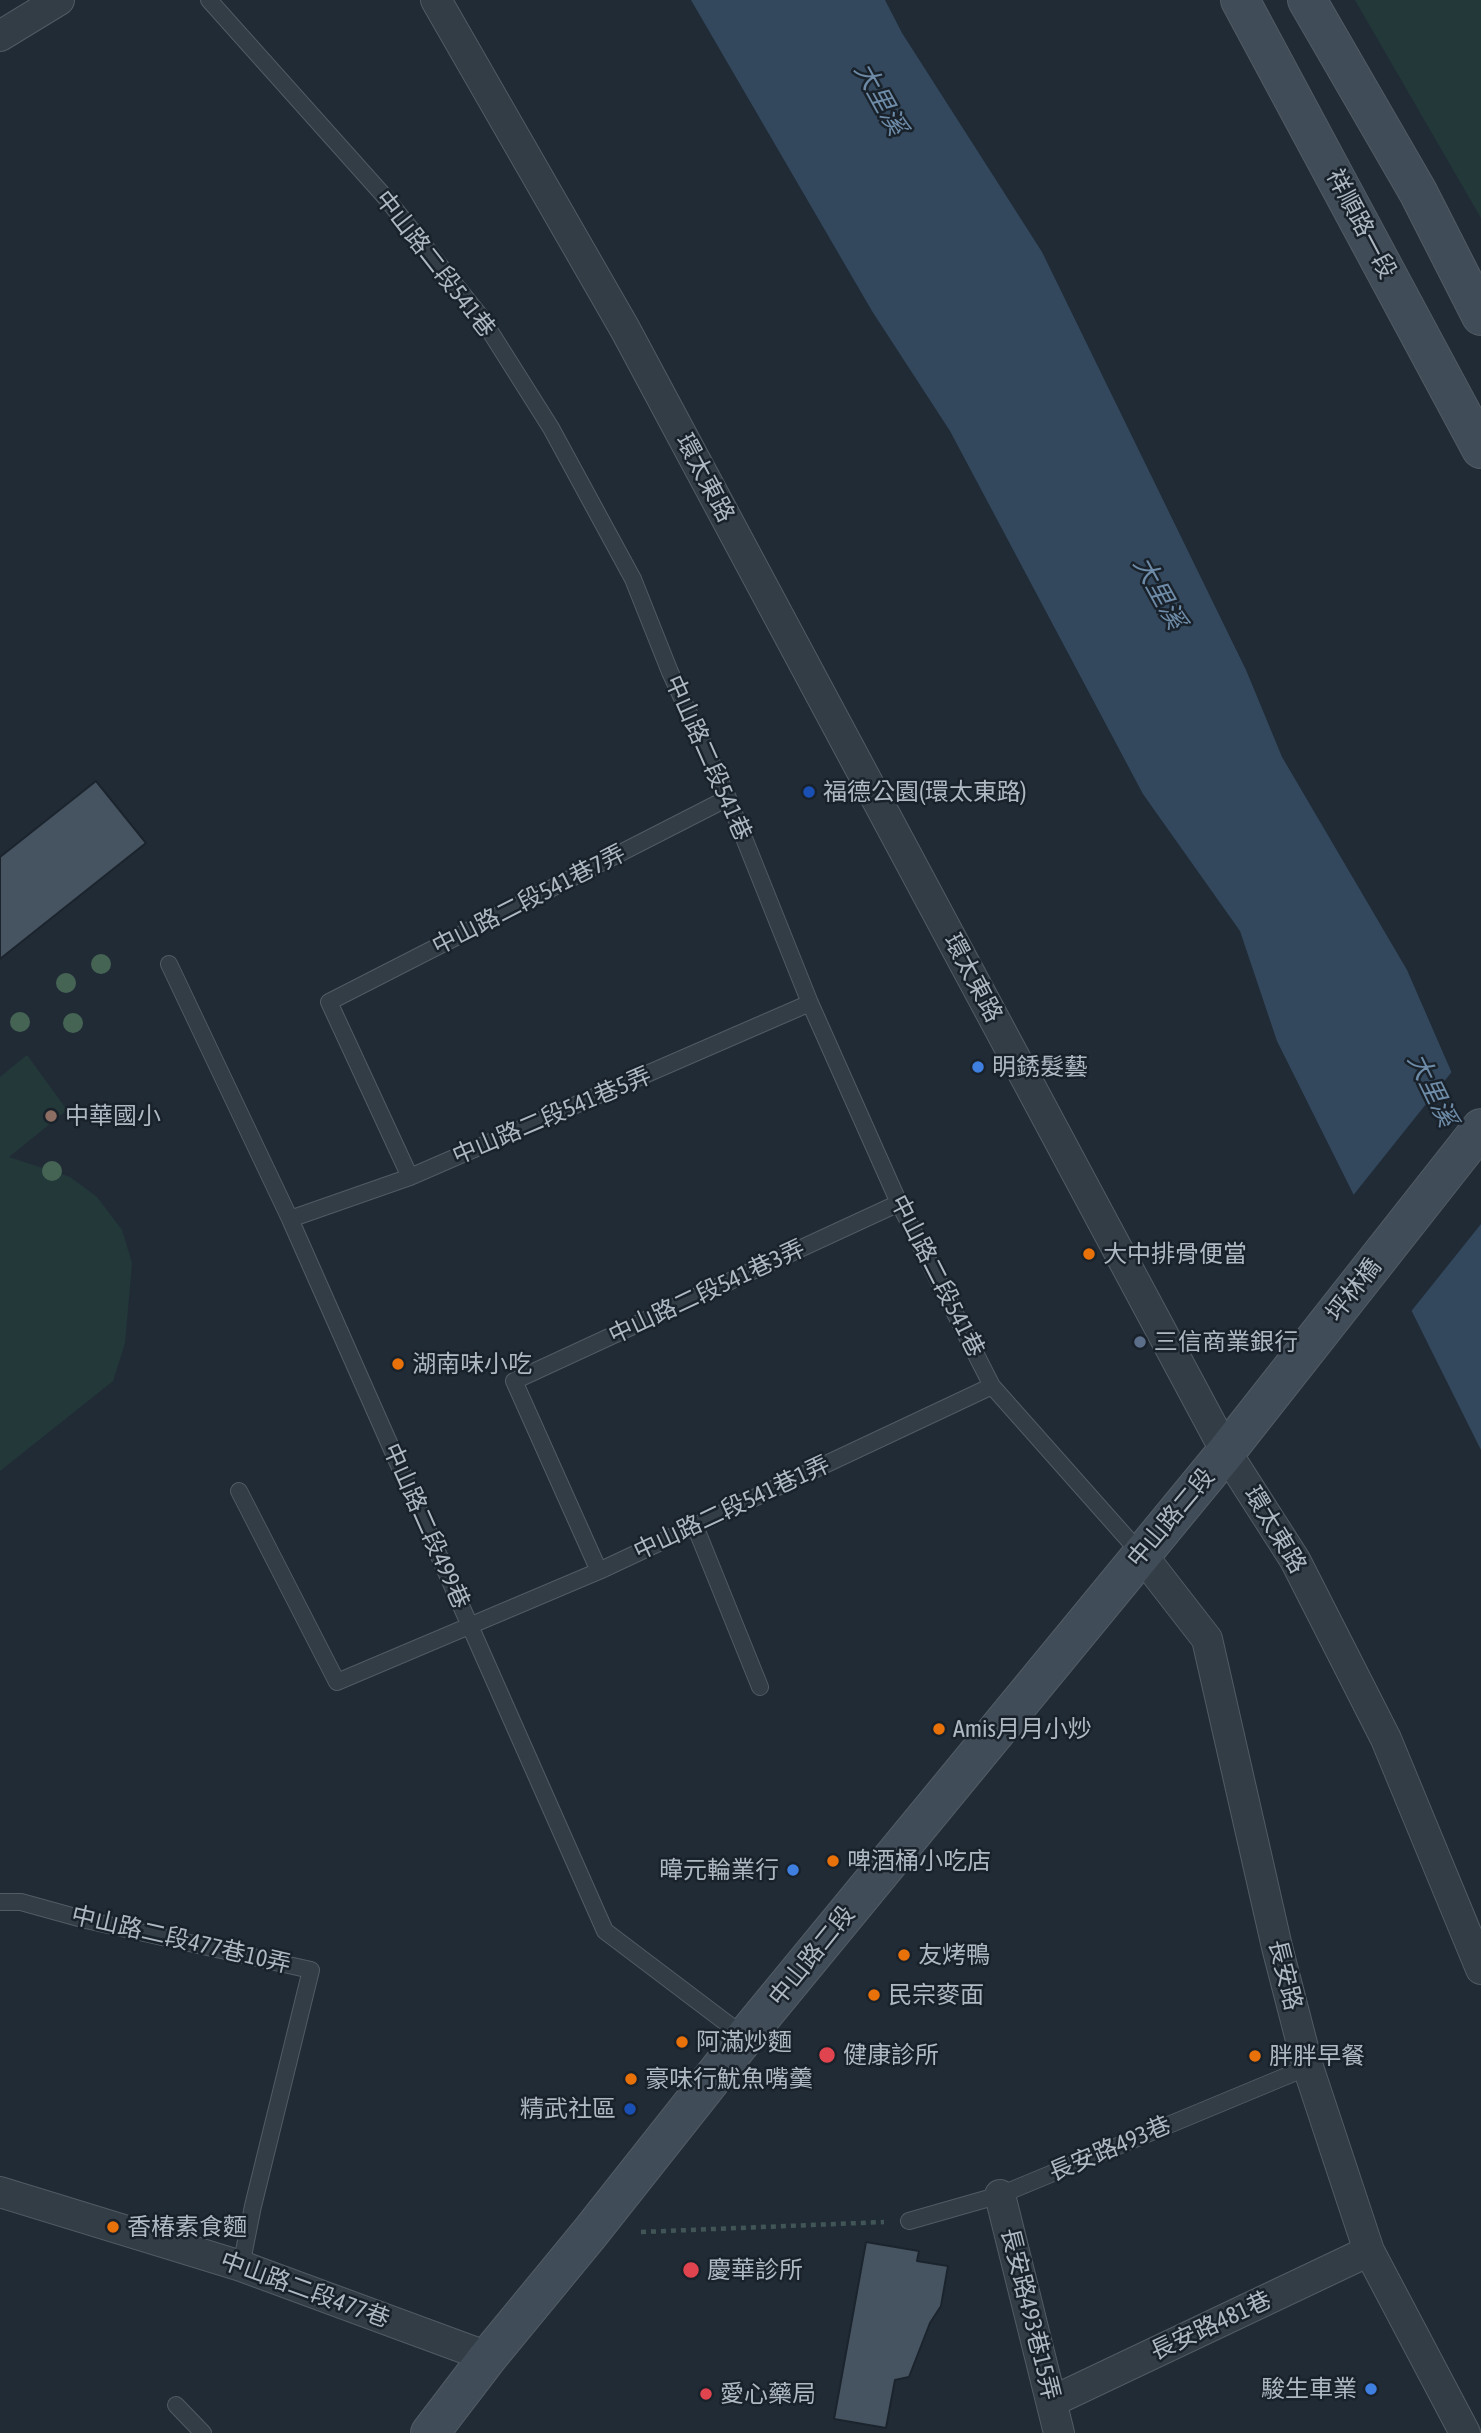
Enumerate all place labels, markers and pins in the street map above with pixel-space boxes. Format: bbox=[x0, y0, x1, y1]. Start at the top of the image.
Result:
place label: 福德公園(環太東路) bbox=[823, 778, 1027, 806]
marker: 福德公園(環太東路) bbox=[801, 784, 817, 800]
place label: 明銹髮藝 bbox=[992, 1053, 1088, 1081]
marker: 明銹髮藝 bbox=[970, 1059, 986, 1075]
place label: 中華國小 bbox=[65, 1102, 161, 1130]
marker: 中華國小 bbox=[43, 1108, 59, 1124]
place label: 大中排骨便當 bbox=[1103, 1240, 1247, 1268]
marker: 大中排骨便當 bbox=[1081, 1246, 1097, 1262]
place label: 三信商業銀行 bbox=[1154, 1328, 1298, 1356]
marker: 三信商業銀行 bbox=[1132, 1334, 1148, 1350]
place label: 湖南味小吃 bbox=[412, 1350, 532, 1378]
marker: 湖南味小吃 bbox=[390, 1356, 406, 1372]
place label: Amis月月小炒 bbox=[953, 1715, 1092, 1743]
marker: Amis月月小炒 bbox=[931, 1721, 947, 1737]
place label: 啤酒桶小吃店 bbox=[847, 1847, 991, 1875]
marker: 啤酒桶小吃店 bbox=[825, 1853, 841, 1869]
place label: 暐元輪業行 bbox=[659, 1856, 779, 1884]
marker: 暐元輪業行 bbox=[785, 1862, 801, 1878]
place label: 友烤鴨 bbox=[918, 1941, 990, 1969]
marker: 友烤鴨 bbox=[896, 1947, 912, 1963]
place label: 民宗麥面 bbox=[888, 1981, 984, 2009]
marker: 民宗麥面 bbox=[866, 1987, 882, 2003]
place label: 阿滿炒麵 bbox=[696, 2028, 792, 2056]
marker: 阿滿炒麵 bbox=[674, 2034, 690, 2050]
place label: 健康診所 bbox=[843, 2041, 939, 2069]
place label: 胖胖早餐 bbox=[1269, 2042, 1365, 2070]
marker: 健康診所 bbox=[817, 2045, 837, 2065]
marker: 胖胖早餐 bbox=[1247, 2048, 1263, 2064]
place label: 豪味行魷魚嘴羹 bbox=[645, 2065, 813, 2093]
marker: 豪味行魷魚嘴羹 bbox=[623, 2071, 639, 2087]
place label: 精武社區 bbox=[520, 2095, 616, 2123]
marker: 精武社區 bbox=[622, 2101, 638, 2117]
place label: 香椿素食麵 bbox=[127, 2213, 247, 2241]
marker: 香椿素食麵 bbox=[105, 2219, 121, 2235]
place label: 慶華診所 bbox=[707, 2256, 803, 2284]
marker: 慶華診所 bbox=[681, 2260, 701, 2280]
place label: 駿生車業 bbox=[1261, 2375, 1357, 2403]
place label: 愛心藥局 bbox=[720, 2380, 816, 2408]
marker: 駿生車業 bbox=[1363, 2381, 1379, 2397]
marker: 愛心藥局 bbox=[698, 2386, 714, 2402]

